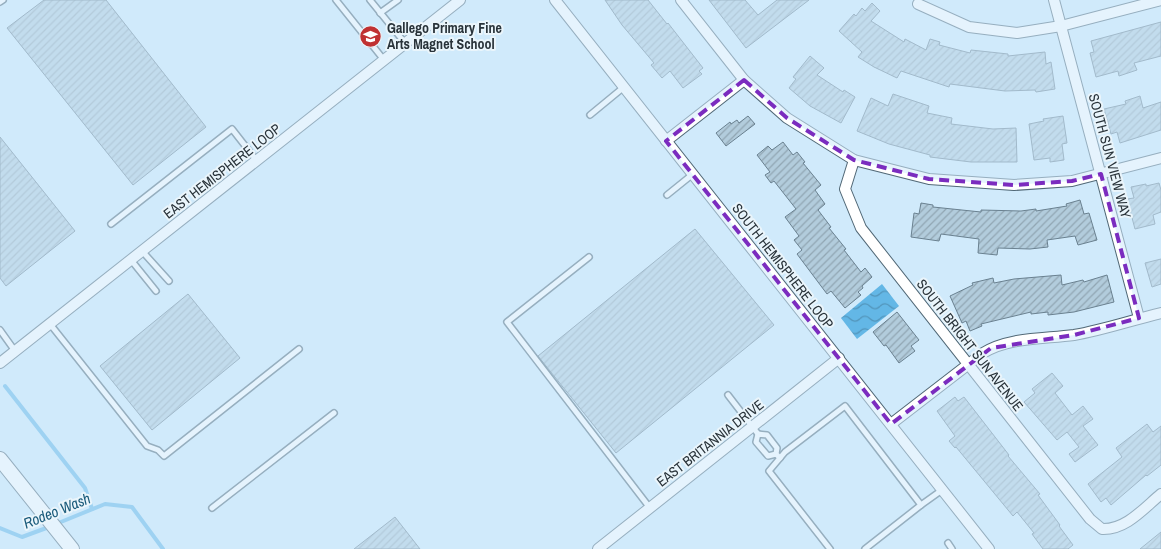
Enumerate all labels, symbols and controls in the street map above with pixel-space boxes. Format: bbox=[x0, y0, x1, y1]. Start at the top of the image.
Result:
place label: Gallego Primary Fine Arts Magnet School bbox=[387, 19, 502, 53]
school or university icon: Gallego Primary Fine Arts Magnet School bbox=[359, 24, 383, 48]
street label: SOUTH SUN VIEW WAY bbox=[1085, 92, 1135, 221]
street label: EAST HEMISPHERE LOOP bbox=[160, 119, 285, 222]
street label: SOUTH HEMISPHERE LOOP bbox=[728, 200, 838, 333]
street label: SOUTH BRIGHT SUN AVENUE bbox=[913, 275, 1027, 415]
street label: EAST BRITANNIA DRIVE bbox=[653, 396, 767, 490]
water label: Rodeo Wash bbox=[20, 487, 94, 534]

